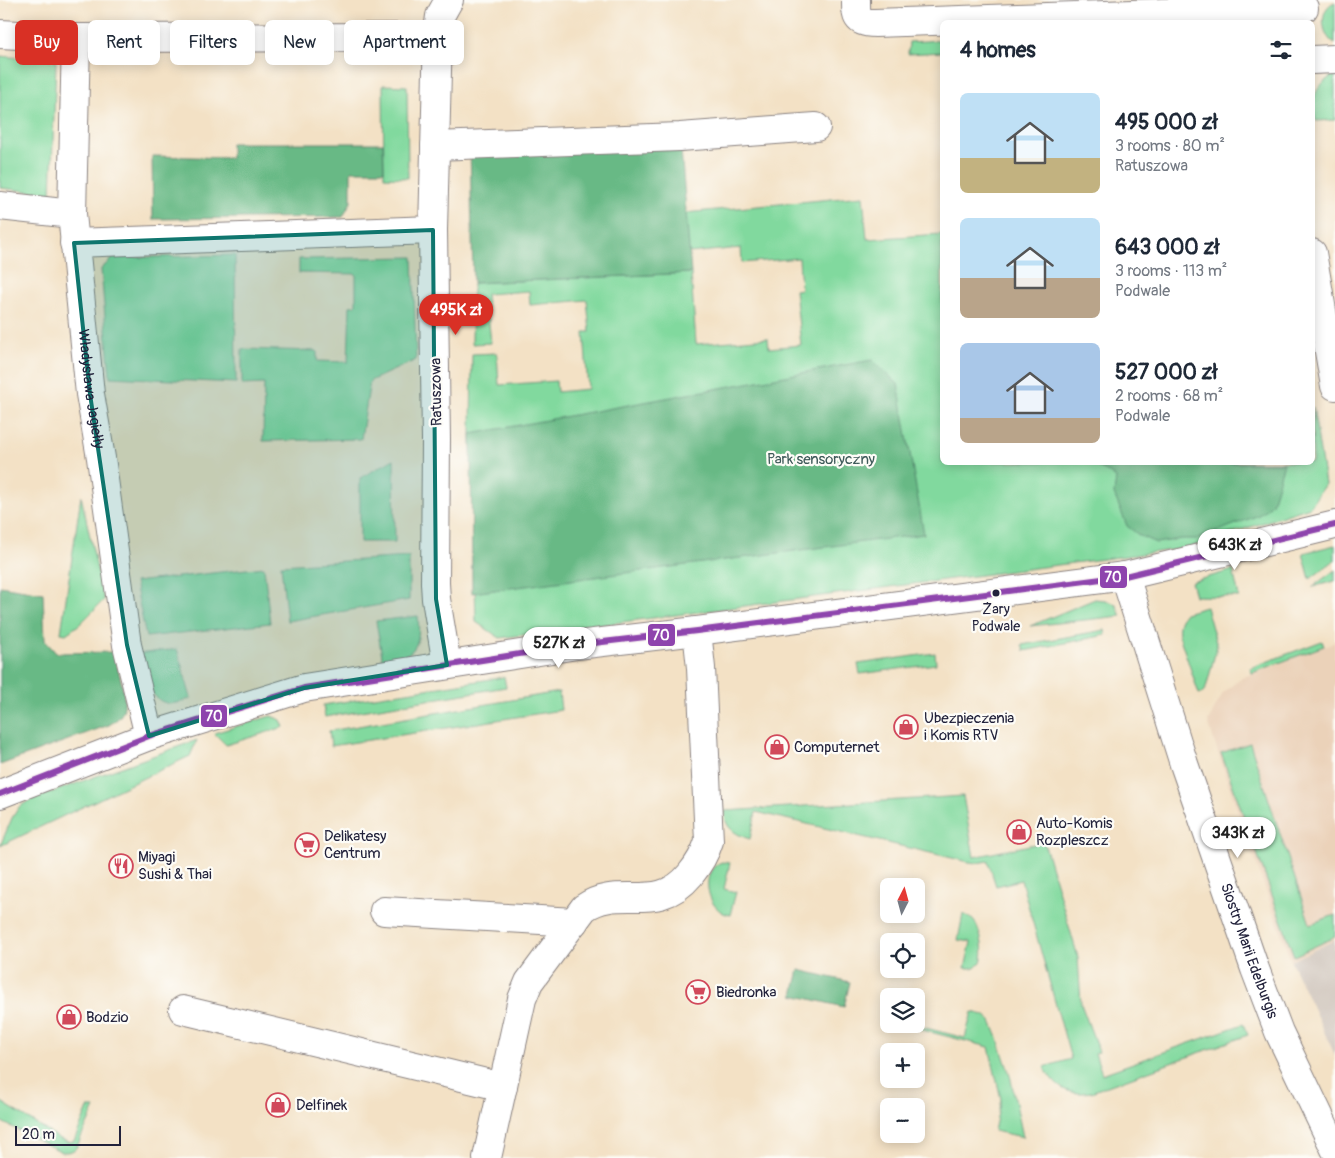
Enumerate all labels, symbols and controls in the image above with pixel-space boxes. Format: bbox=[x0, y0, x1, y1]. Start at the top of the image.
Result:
chip: Buy bbox=[15, 20, 78, 65]
chip: Rent bbox=[88, 20, 160, 65]
chip: Filters bbox=[170, 20, 255, 65]
chip: New bbox=[265, 20, 334, 65]
chip: Apartment bbox=[344, 20, 464, 65]
icon: filters bbox=[1267, 36, 1295, 64]
text: 4 homes bbox=[960, 37, 1036, 64]
text: 495 000 zł bbox=[1115, 109, 1218, 136]
icon: home bbox=[1000, 113, 1060, 173]
text: 3 rooms · 80 m² bbox=[1115, 136, 1225, 156]
text: Ratuszowa bbox=[1115, 156, 1188, 176]
text: 643 000 zł bbox=[1115, 234, 1219, 261]
icon: home bbox=[1000, 238, 1060, 298]
text: 3 rooms · 113 m² bbox=[1115, 261, 1227, 281]
text: Podwale bbox=[1115, 281, 1170, 301]
pin: 495K zł bbox=[410, 294, 502, 336]
text: 495K zł bbox=[430, 300, 482, 320]
street label: Władysława Jagiełły bbox=[74, 328, 108, 451]
street label: Ratuszowa bbox=[426, 358, 447, 426]
text: 527 000 zł bbox=[1115, 359, 1218, 386]
icon: home bbox=[1000, 363, 1060, 423]
text: 2 rooms · 68 m² bbox=[1115, 386, 1223, 406]
text: Podwale bbox=[1115, 406, 1170, 426]
park label: Park sensoryczny bbox=[767, 450, 876, 469]
pin: 643K zł bbox=[1189, 528, 1281, 571]
text: 643K zł bbox=[1209, 535, 1261, 555]
line badge: 70 bbox=[1099, 565, 1128, 589]
text: 70 bbox=[1105, 569, 1122, 586]
marker: Żary Podwale bbox=[991, 588, 1001, 598]
place label: Żary Podwale bbox=[972, 601, 1020, 635]
line badge: 70 bbox=[647, 623, 676, 647]
pin: 527K zł bbox=[513, 626, 605, 669]
text: 70 bbox=[653, 627, 670, 644]
text: 527K zł bbox=[533, 633, 585, 653]
line badge: 70 bbox=[200, 704, 228, 728]
text: 70 bbox=[206, 708, 223, 725]
place label: Ubezpieczenia i Komis RTV bbox=[924, 709, 1014, 745]
shop icon: Ubezpieczenia i Komis RTV bbox=[893, 714, 919, 740]
shop icon: Computernet bbox=[764, 734, 790, 760]
place label: Computernet bbox=[794, 738, 880, 757]
place label: Auto-Komis Rozpleszcz bbox=[1036, 814, 1113, 850]
pin: 343K zł bbox=[1192, 816, 1284, 859]
shop icon: Auto-Komis Rozpleszcz bbox=[1006, 819, 1032, 845]
text: 343K zł bbox=[1212, 823, 1264, 843]
place label: Delikatesy Centrum bbox=[324, 827, 387, 863]
supermarket icon: Delikatesy Centrum bbox=[294, 832, 320, 858]
place label: Miyagi Sushi & Thai bbox=[138, 848, 212, 884]
restaurant icon: Miyagi Sushi & Thai bbox=[108, 853, 134, 879]
north arrow bbox=[880, 878, 925, 922]
map controls bbox=[880, 878, 925, 1143]
street label: Siostry Marii Edelburgis bbox=[1216, 881, 1282, 1022]
button: locate bbox=[880, 933, 925, 978]
supermarket icon: Biedronka bbox=[685, 979, 711, 1005]
place label: Biedronka bbox=[716, 983, 777, 1002]
button: layers bbox=[880, 988, 925, 1033]
shop icon: Bodzio bbox=[56, 1004, 82, 1030]
place label: Bodzio bbox=[86, 1008, 128, 1027]
button: + bbox=[880, 1043, 925, 1088]
shop icon: Delfinek bbox=[265, 1092, 291, 1118]
place label: Delfinek bbox=[296, 1096, 348, 1115]
button: − bbox=[880, 1098, 925, 1143]
scale bar bbox=[15, 1123, 121, 1146]
text: 20 m bbox=[22, 1126, 55, 1143]

